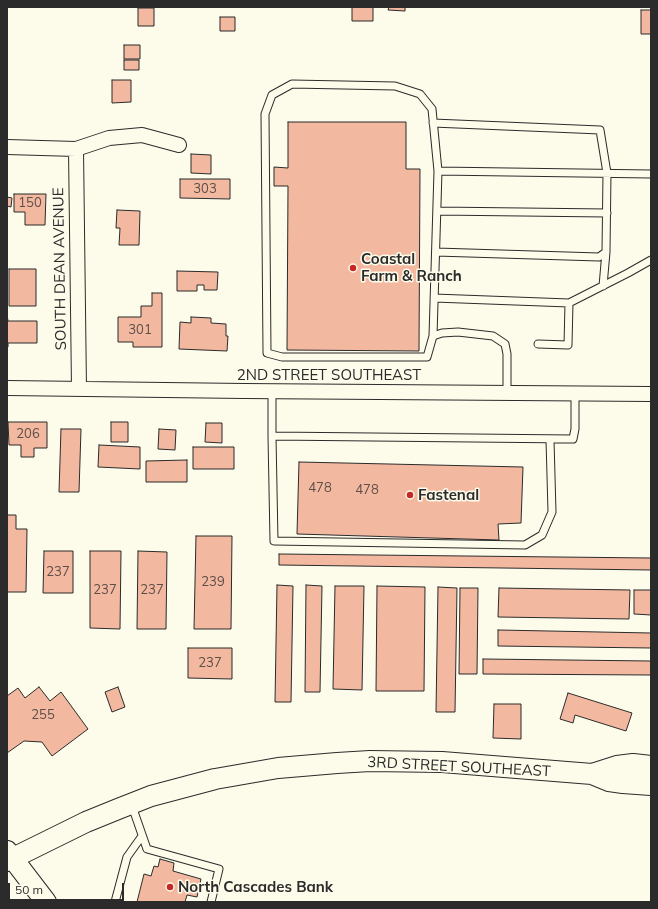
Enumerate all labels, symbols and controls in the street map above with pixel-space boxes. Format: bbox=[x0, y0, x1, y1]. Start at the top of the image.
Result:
house number: 303 bbox=[193, 181, 217, 197]
street label: SOUTH DEAN AVENUE bbox=[50, 187, 70, 351]
house number: 150 bbox=[18, 195, 42, 211]
place label: Coastal Farm & Ranch bbox=[361, 250, 462, 285]
marker: Coastal Farm & Ranch bbox=[348, 263, 358, 273]
house number: 301 bbox=[128, 322, 152, 338]
street label: 2ND STREET SOUTHEAST bbox=[237, 366, 421, 384]
house number: 206 bbox=[16, 426, 40, 442]
house number: 478 bbox=[308, 480, 332, 496]
house number: 478 bbox=[355, 482, 379, 498]
place label: Fastenal bbox=[418, 486, 479, 504]
marker: Fastenal bbox=[405, 490, 415, 500]
house number: 237 bbox=[46, 564, 70, 580]
house number: 239 bbox=[201, 574, 225, 590]
house number: 237 bbox=[93, 582, 117, 598]
house number: 237 bbox=[140, 582, 164, 598]
house number: 237 bbox=[198, 655, 222, 671]
house number: 255 bbox=[31, 707, 55, 723]
street label: 3RD STREET SOUTHEAST bbox=[367, 753, 551, 781]
scale bar bbox=[10, 875, 126, 901]
place label: North Cascades Bank bbox=[178, 878, 333, 896]
text: 50 m bbox=[15, 882, 43, 897]
marker: North Cascades Bank bbox=[165, 882, 175, 892]

